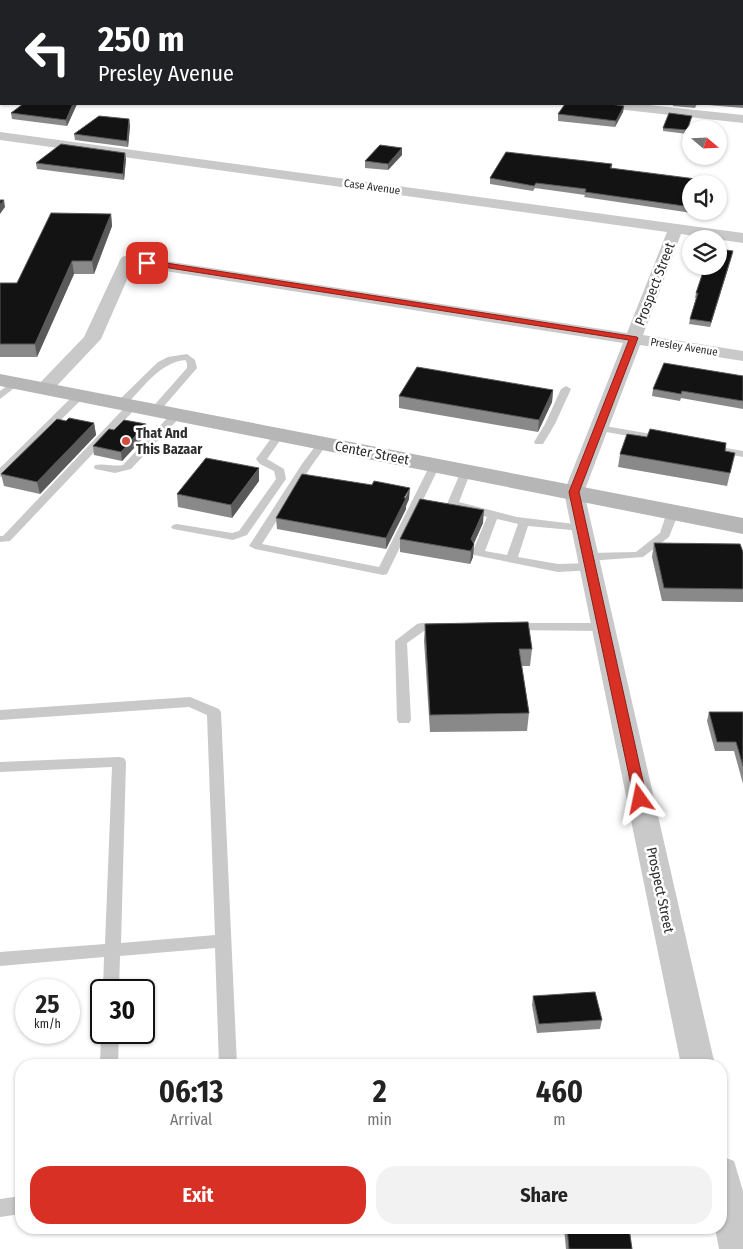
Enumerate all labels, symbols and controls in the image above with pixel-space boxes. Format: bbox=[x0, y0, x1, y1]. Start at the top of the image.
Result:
text: 250 m bbox=[98, 18, 185, 60]
icon: left bbox=[15, 20, 80, 85]
text: Presley Avenue bbox=[98, 60, 234, 87]
north arrow bbox=[682, 120, 728, 165]
map controls bbox=[682, 120, 727, 275]
button: sound bbox=[682, 175, 727, 220]
street label: Case Avenue bbox=[343, 177, 401, 197]
button: layers bbox=[682, 230, 727, 275]
street label: Prospect Street bbox=[631, 240, 679, 328]
pin bbox=[126, 242, 168, 284]
icon: arrive bbox=[133, 249, 161, 277]
street label: Presley Avenue bbox=[649, 335, 719, 359]
place label: That And This Bazaar bbox=[136, 425, 203, 458]
marker: That And This Bazaar bbox=[120, 435, 132, 447]
street label: Center Street bbox=[334, 437, 411, 469]
position arrow bbox=[613, 772, 665, 824]
street label: Prospect Street bbox=[643, 845, 678, 935]
speed limit sign: 30 bbox=[90, 979, 155, 1044]
text: 25 bbox=[36, 990, 59, 1020]
text: km/h bbox=[34, 1017, 61, 1031]
text: 06:13 bbox=[159, 1074, 224, 1110]
text: 2 bbox=[373, 1074, 387, 1110]
text: 460 bbox=[536, 1074, 583, 1110]
text: Arrival bbox=[170, 1110, 212, 1129]
text: min bbox=[367, 1110, 392, 1129]
text: m bbox=[553, 1110, 566, 1129]
button: Exit bbox=[30, 1166, 366, 1224]
button: Share bbox=[376, 1166, 712, 1224]

